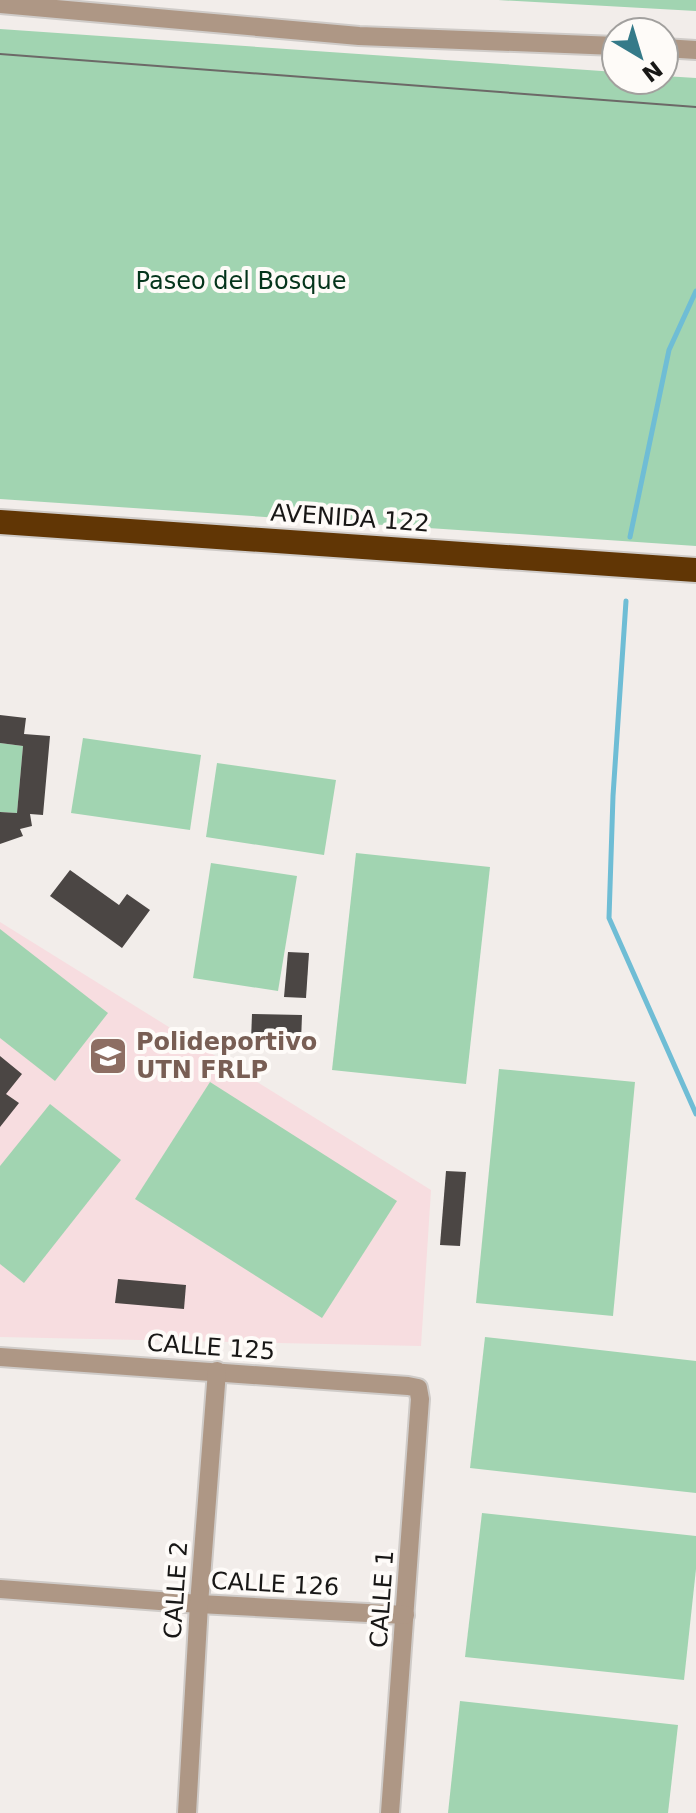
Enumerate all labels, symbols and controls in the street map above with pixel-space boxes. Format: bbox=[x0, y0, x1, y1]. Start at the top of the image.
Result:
north arrow bbox=[600, 16, 680, 96]
text: N bbox=[637, 56, 667, 87]
park label: Paseo del Bosque bbox=[136, 267, 346, 295]
street label: AVENIDA 122 bbox=[270, 498, 430, 538]
place label: Polideportivo UTN FRLP bbox=[136, 1028, 317, 1084]
school or university icon: Polideportivo UTN FRLP bbox=[87, 1035, 129, 1077]
street label: CALLE 125 bbox=[146, 1329, 276, 1365]
street label: CALLE 2 bbox=[159, 1540, 193, 1640]
street label: CALLE 1 bbox=[365, 1549, 399, 1649]
street label: CALLE 126 bbox=[210, 1567, 340, 1601]

